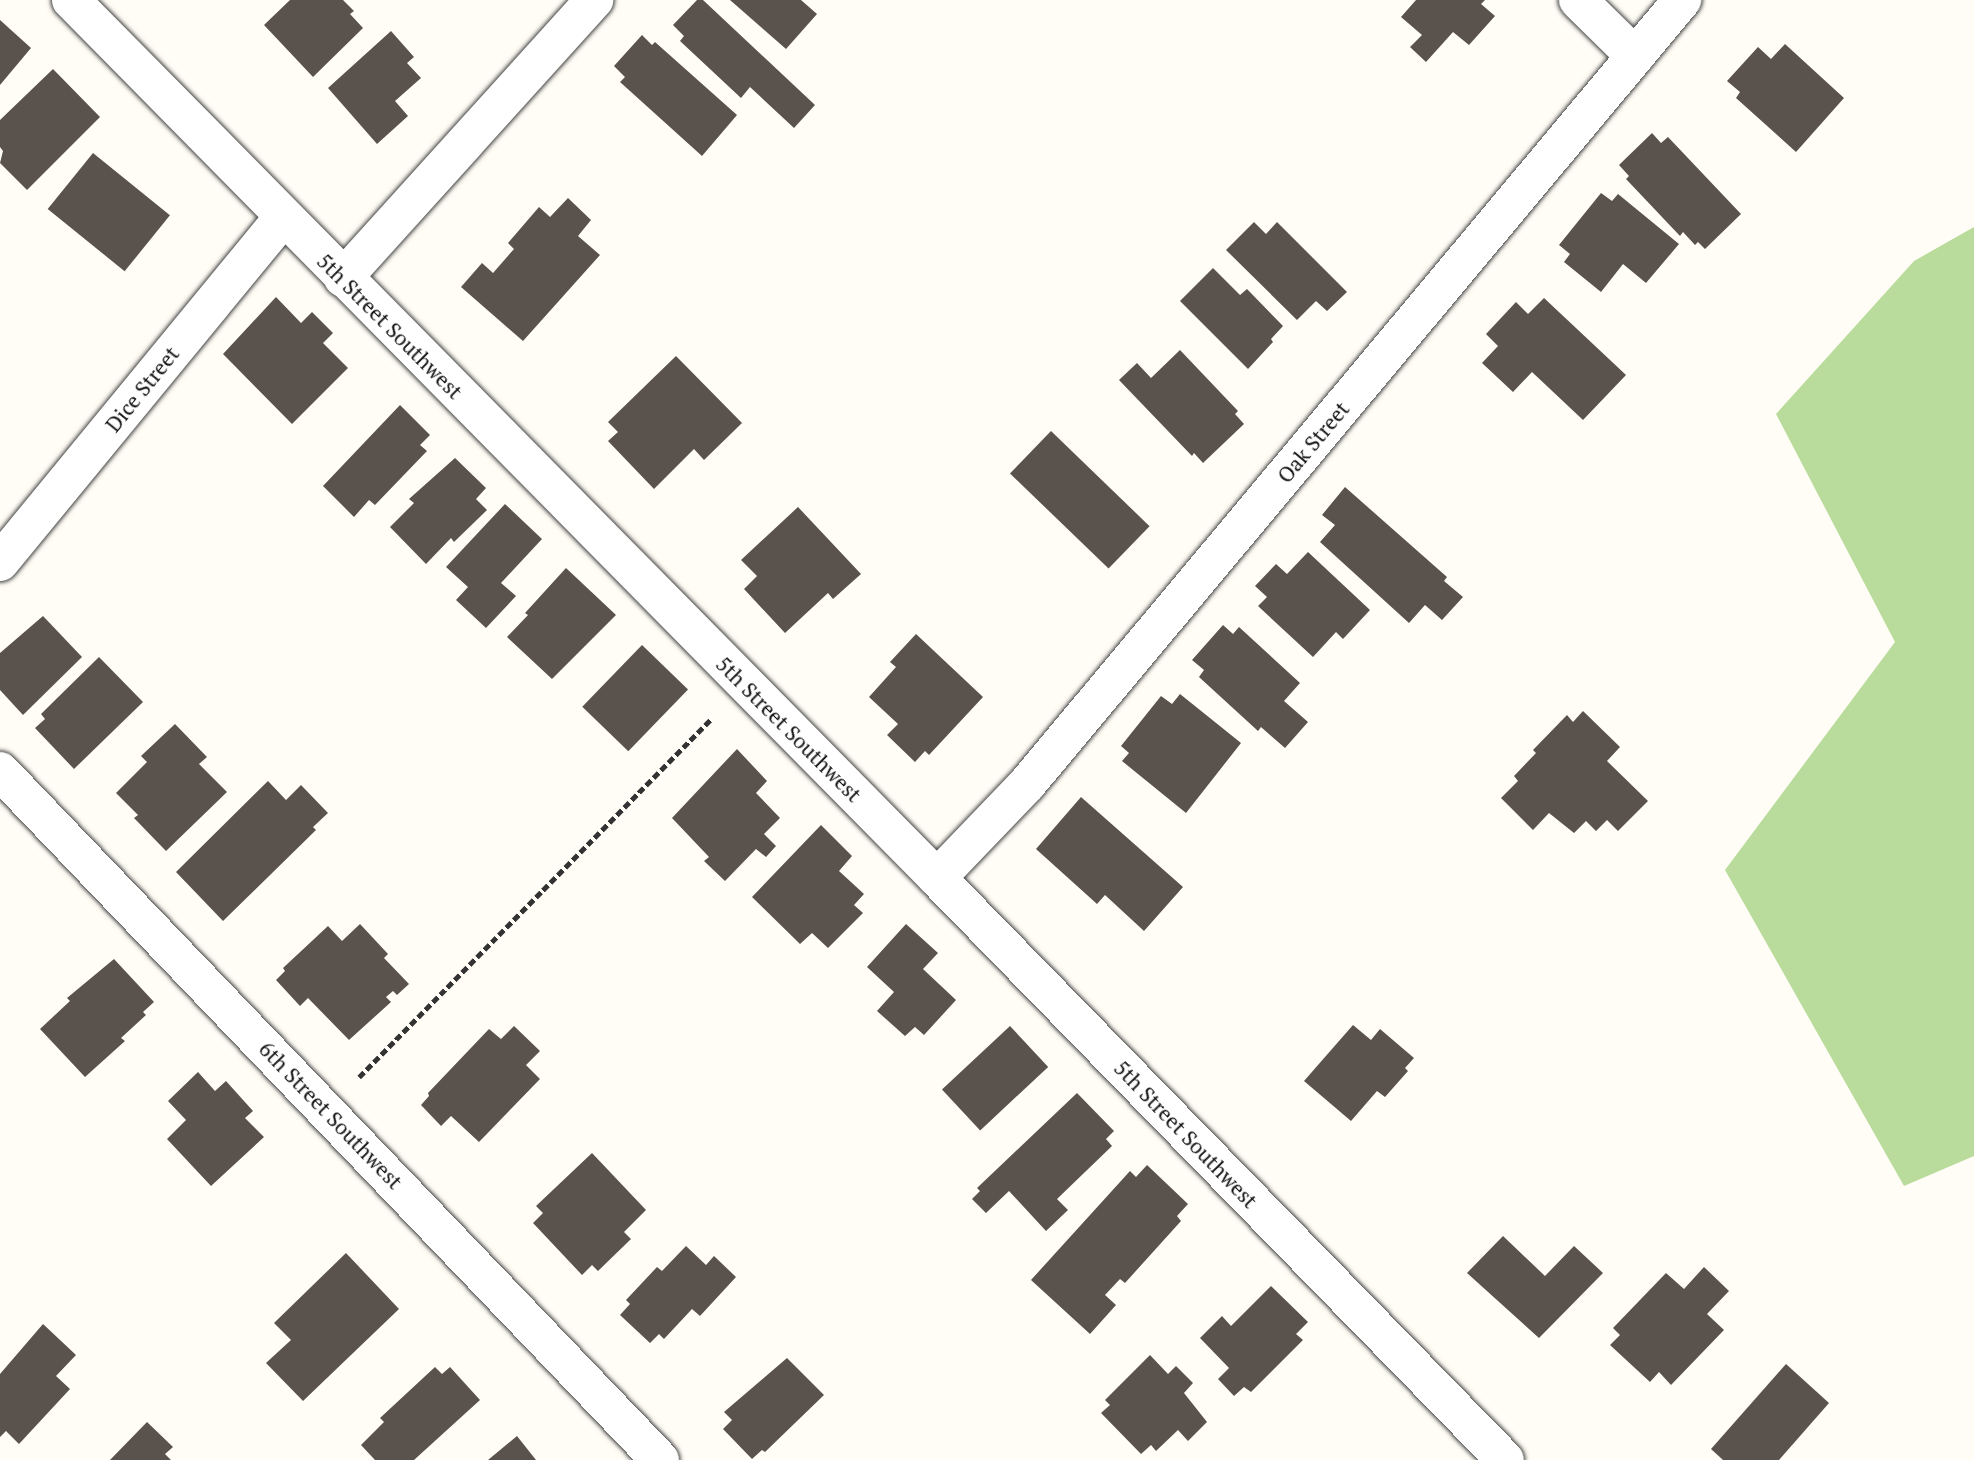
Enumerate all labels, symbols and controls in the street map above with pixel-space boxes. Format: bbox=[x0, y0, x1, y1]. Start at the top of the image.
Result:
street label: 5th Street Southwest bbox=[312, 248, 468, 404]
street label: Dice Street bbox=[100, 341, 184, 437]
street label: Oak Street bbox=[1272, 396, 1354, 488]
street label: 5th Street Southwest bbox=[711, 651, 867, 807]
street label: 6th Street Southwest bbox=[254, 1036, 408, 1194]
street label: 5th Street Southwest bbox=[1109, 1055, 1263, 1213]

